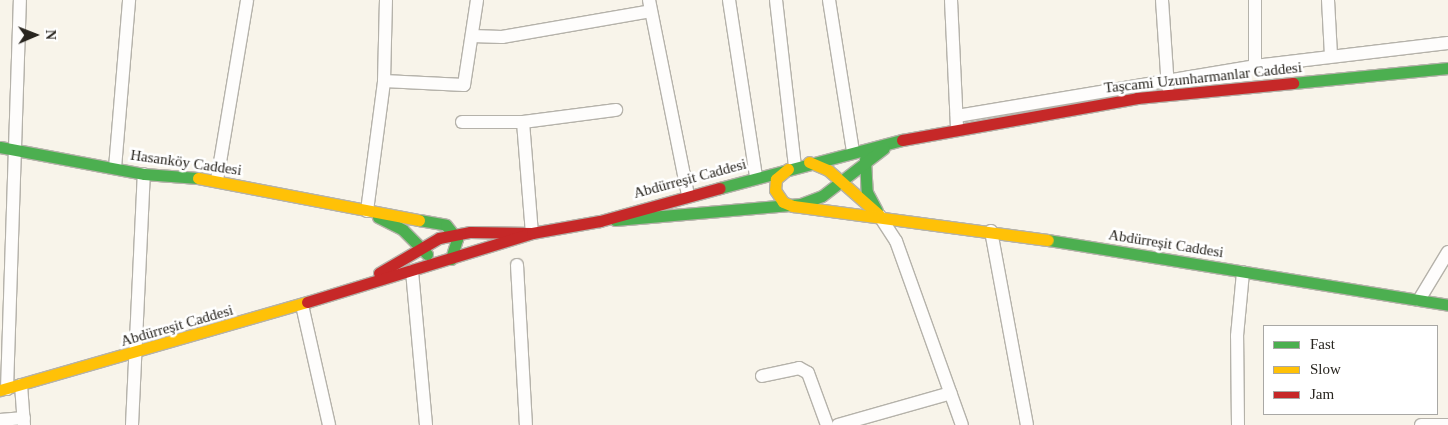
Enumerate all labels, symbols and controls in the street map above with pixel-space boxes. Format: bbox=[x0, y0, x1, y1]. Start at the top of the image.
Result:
north arrow bbox=[10, 10, 60, 60]
text: N bbox=[43, 30, 58, 40]
street label: Taşcami Uzunharmanlar Caddesi bbox=[1103, 59, 1303, 97]
street label: Hasanköy Caddesi bbox=[129, 146, 243, 180]
street label: Abdürreşit Caddesi bbox=[632, 155, 748, 203]
street label: Abdürreşit Caddesi bbox=[1107, 226, 1225, 262]
street label: Abdürreşit Caddesi bbox=[119, 301, 235, 351]
legend bbox=[1263, 325, 1438, 415]
text: Fast bbox=[1310, 336, 1335, 352]
text: Slow bbox=[1310, 361, 1341, 377]
text: Jam bbox=[1310, 386, 1334, 402]

